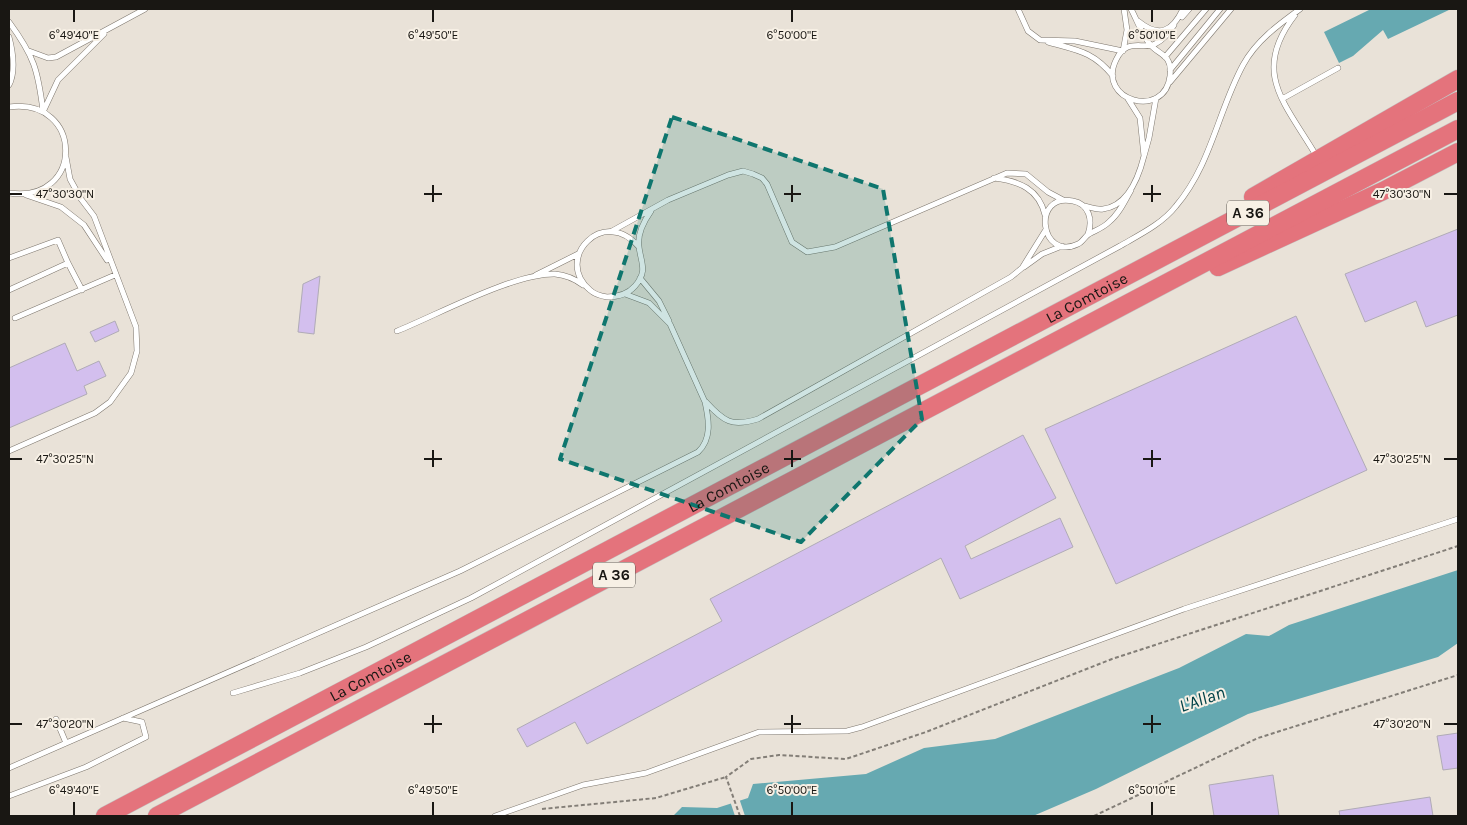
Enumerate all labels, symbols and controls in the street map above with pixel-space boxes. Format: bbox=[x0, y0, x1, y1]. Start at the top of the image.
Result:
text: 6°49'40"E bbox=[49, 28, 99, 42]
text: 6°49'50"E bbox=[408, 28, 458, 42]
text: 6°50'00"E bbox=[766, 28, 818, 42]
text: 6°50'10"E bbox=[1128, 28, 1176, 42]
text: 47°30'30"N bbox=[36, 187, 94, 201]
text: 47°30'30"N bbox=[1373, 187, 1431, 201]
road number: A 36 bbox=[1227, 200, 1269, 226]
street label: La Comtoise bbox=[1042, 268, 1131, 327]
text: 47°30'25"N bbox=[36, 452, 94, 466]
text: 47°30'25"N bbox=[1373, 452, 1431, 466]
street label: La Comtoise bbox=[684, 457, 772, 516]
road number: A 36 bbox=[593, 562, 635, 588]
street label: La Comtoise bbox=[326, 646, 414, 705]
water label: L'Allan bbox=[1176, 681, 1228, 717]
text: 47°30'20"N bbox=[36, 717, 94, 731]
text: 47°30'20"N bbox=[1373, 717, 1431, 731]
text: 6°49'40"E bbox=[49, 783, 99, 797]
text: 6°49'50"E bbox=[408, 783, 458, 797]
text: 6°50'00"E bbox=[766, 783, 818, 797]
text: 6°50'10"E bbox=[1128, 783, 1176, 797]

